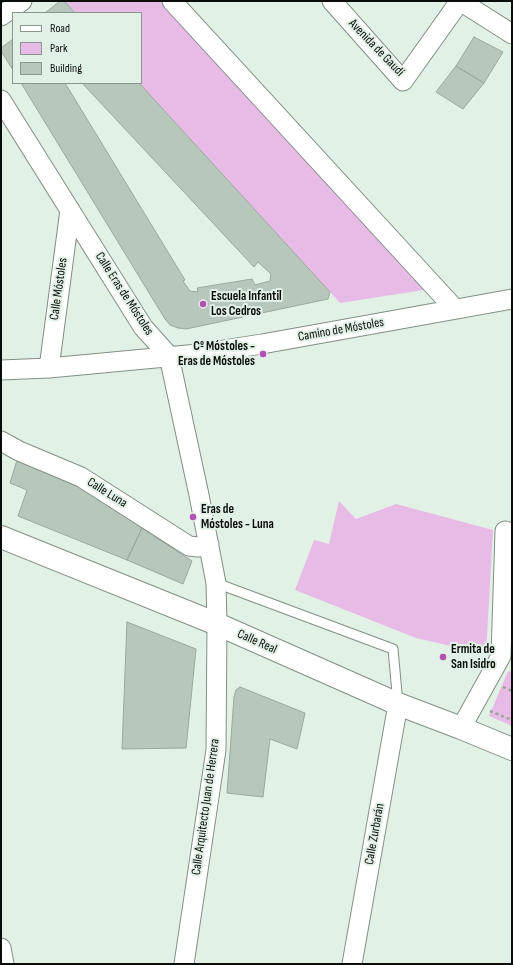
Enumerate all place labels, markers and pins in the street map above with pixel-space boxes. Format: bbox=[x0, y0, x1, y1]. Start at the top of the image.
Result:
place label: Escuela Infantil Los Cedros bbox=[211, 289, 282, 320]
marker: Escuela Infantil Los Cedros bbox=[198, 299, 208, 309]
place label: Cº Móstoles - Eras de Móstoles bbox=[178, 339, 255, 370]
marker: Cº Móstoles - Eras de Móstoles bbox=[258, 349, 268, 359]
place label: Eras de Móstoles - Luna bbox=[201, 502, 274, 533]
marker: Eras de Móstoles - Luna bbox=[188, 512, 198, 522]
place label: Ermita de San Isidro bbox=[451, 642, 496, 673]
marker: Ermita de San Isidro bbox=[438, 652, 448, 662]

